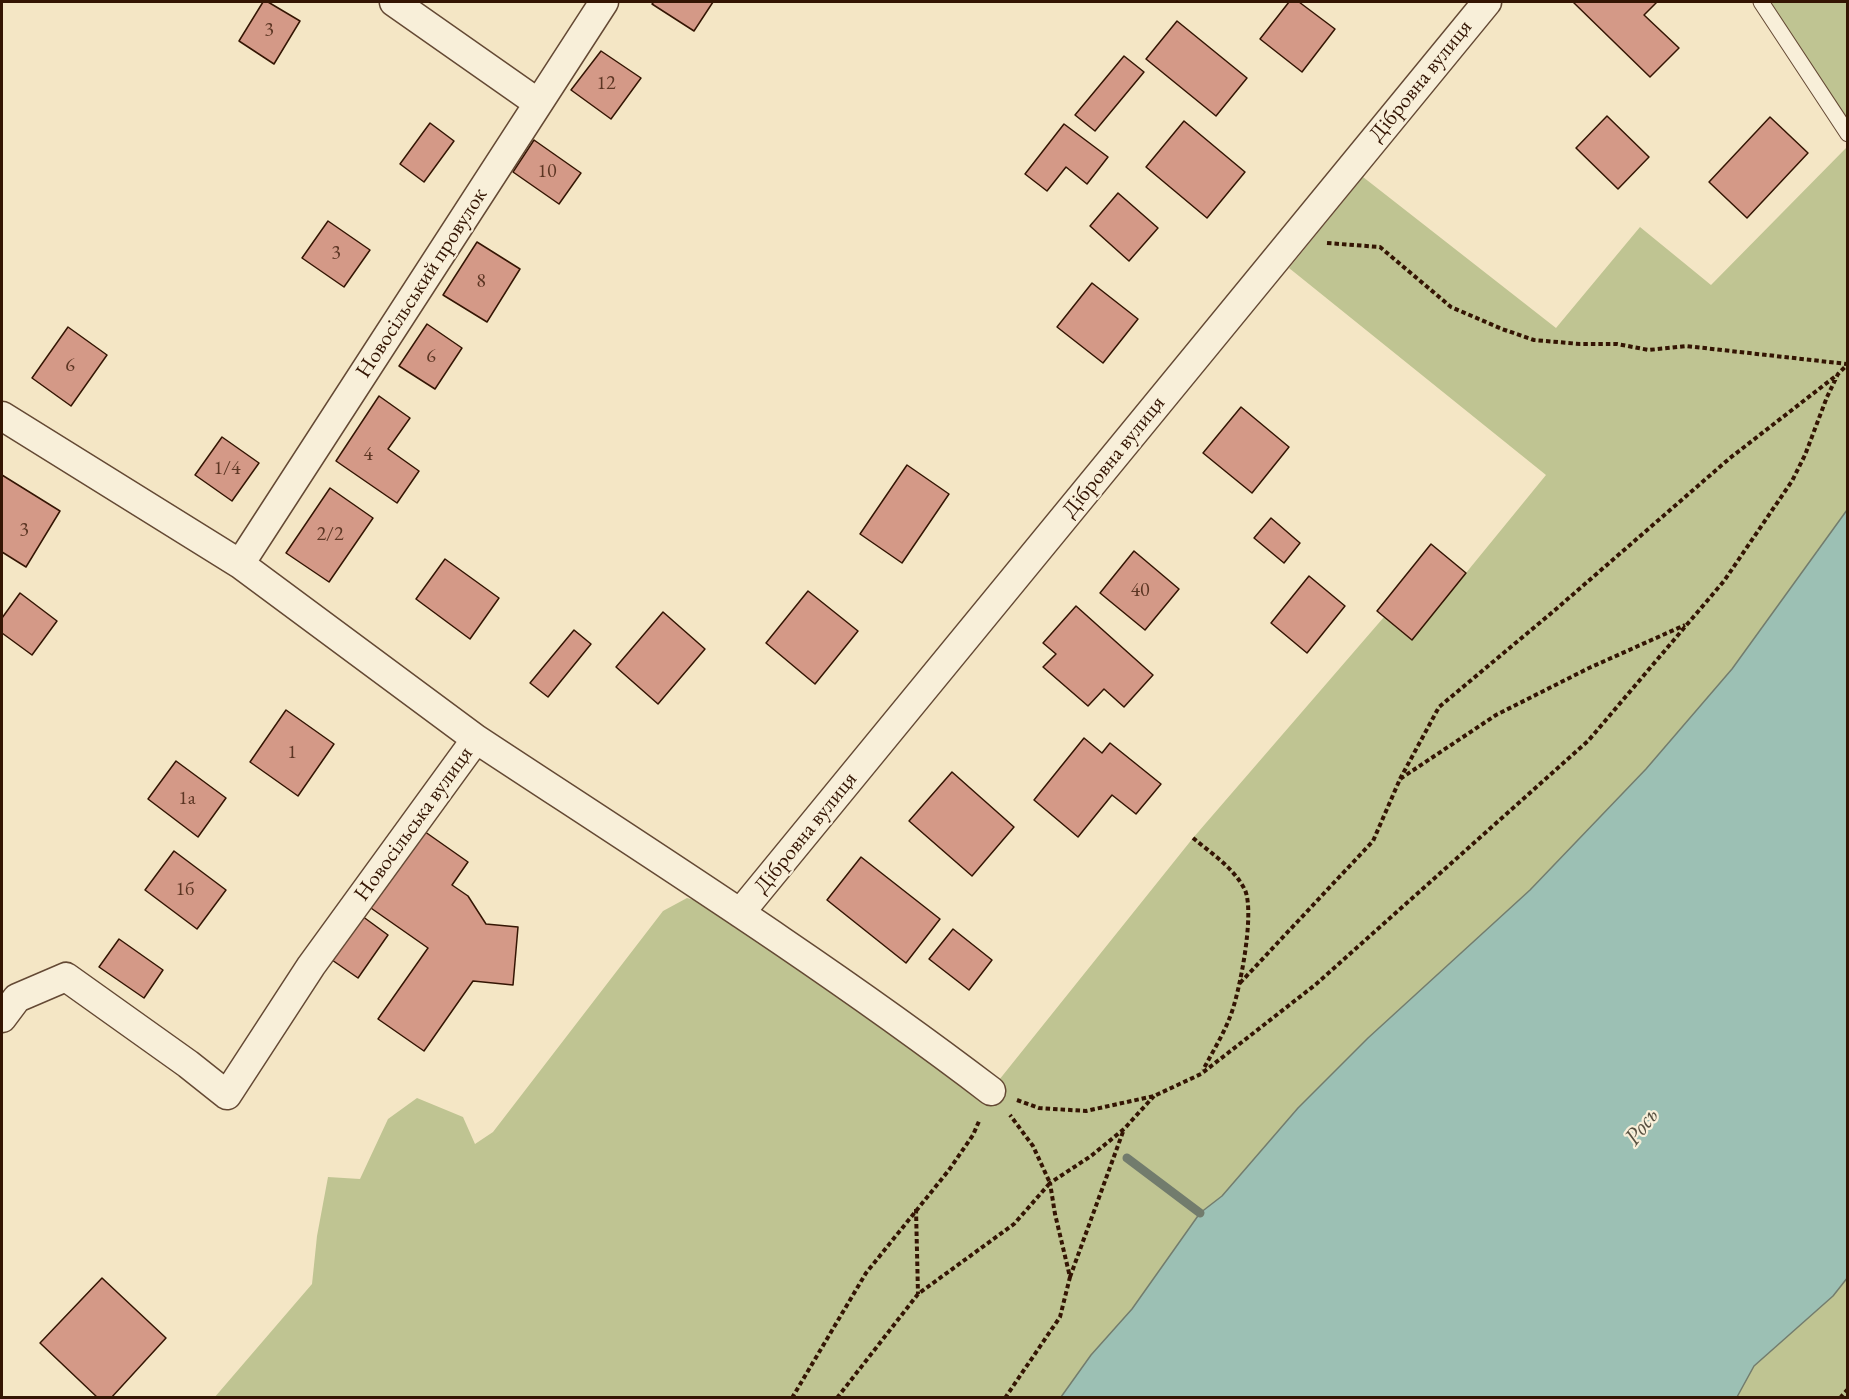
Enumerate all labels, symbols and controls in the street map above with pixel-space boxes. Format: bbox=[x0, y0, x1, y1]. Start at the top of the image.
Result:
street label: Дібровна вулиця bbox=[1364, 15, 1478, 147]
house number: 3 bbox=[264, 19, 274, 43]
house number: 12 bbox=[596, 72, 616, 96]
house number: 10 bbox=[537, 160, 557, 184]
street label: Новосільський провулок bbox=[351, 183, 493, 383]
house number: 3 bbox=[331, 242, 341, 266]
house number: 8 bbox=[476, 270, 486, 294]
house number: 6 bbox=[426, 345, 436, 369]
house number: 6 bbox=[65, 354, 75, 378]
street label: Дібровна вулиця bbox=[1057, 391, 1171, 523]
house number: 4 bbox=[363, 443, 373, 467]
house number: 1/4 bbox=[213, 457, 241, 481]
house number: 3 bbox=[19, 519, 29, 543]
house number: 2/2 bbox=[316, 523, 344, 547]
house number: 40 bbox=[1130, 579, 1150, 603]
house number: 1 bbox=[287, 741, 297, 765]
street label: Новосільська вулиця bbox=[349, 742, 479, 906]
street label: Дібровна вулиця bbox=[749, 767, 863, 899]
house number: 1а bbox=[178, 787, 196, 811]
house number: 1б bbox=[175, 878, 195, 902]
water label: Рось bbox=[1618, 1102, 1666, 1152]

